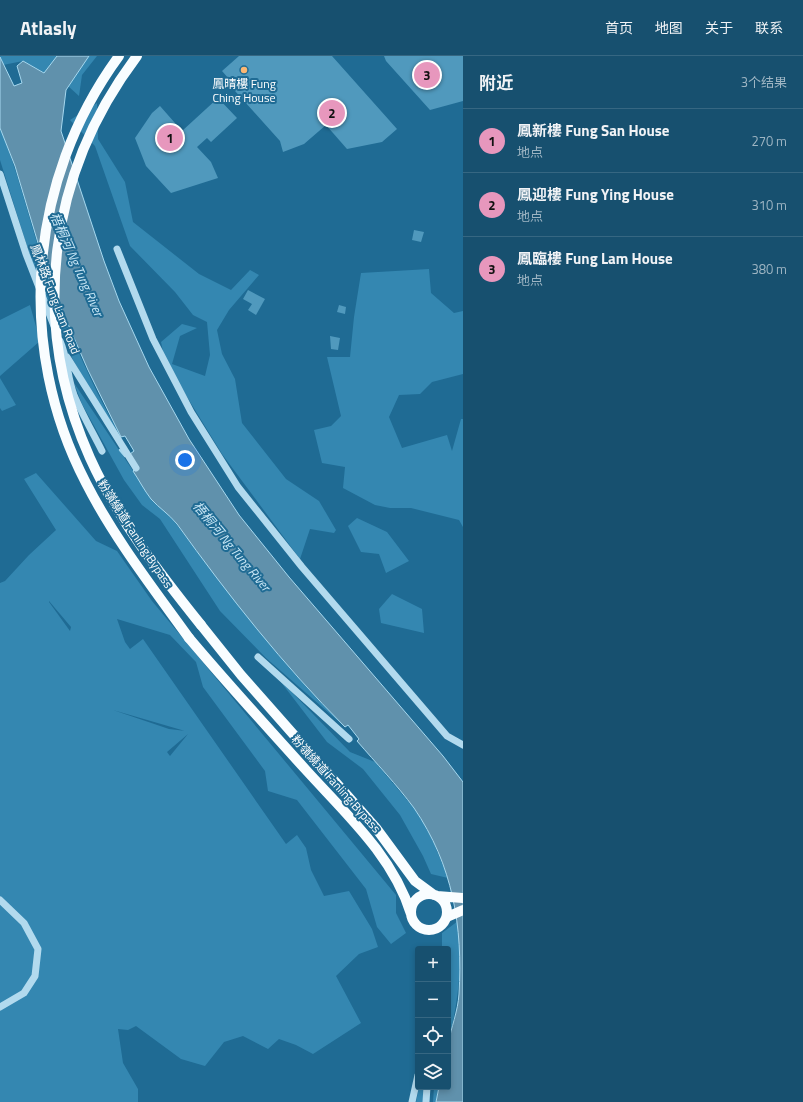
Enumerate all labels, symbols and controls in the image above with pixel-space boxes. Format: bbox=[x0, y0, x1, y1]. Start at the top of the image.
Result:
text: Atlasly bbox=[20, 13, 77, 42]
text: 首页 bbox=[605, 17, 633, 38]
text: 地图 bbox=[655, 17, 683, 38]
text: 关于 bbox=[705, 17, 733, 38]
text: 联系 bbox=[755, 17, 783, 38]
pin: 3 bbox=[414, 60, 440, 90]
marker: 鳳晴樓 Fung Ching House bbox=[239, 65, 249, 75]
text: 附近 bbox=[479, 70, 513, 96]
text: 3个结果 bbox=[741, 72, 787, 92]
place label: 鳳晴樓 Fung Ching House bbox=[212, 74, 276, 107]
pin: 2 bbox=[319, 98, 345, 128]
text: 鳳新樓 Fung San House bbox=[517, 119, 669, 142]
pin: 1 bbox=[157, 123, 183, 153]
text: 1 bbox=[488, 131, 496, 151]
text: 270 m bbox=[751, 131, 787, 151]
text: 地点 bbox=[517, 142, 543, 162]
text: 鳳迎樓 Fung Ying House bbox=[517, 183, 674, 206]
text: 2 bbox=[488, 195, 496, 215]
text: 310 m bbox=[751, 195, 787, 215]
text: 地点 bbox=[517, 206, 543, 226]
water label: 梧桐河 Ng Tung River bbox=[45, 209, 110, 321]
street label: 鳳林路 Fung Lam Road bbox=[26, 241, 85, 357]
text: 鳳臨樓 Fung Lam House bbox=[517, 247, 673, 270]
text: 3 bbox=[488, 259, 496, 279]
text: 380 m bbox=[751, 259, 787, 279]
text: 地点 bbox=[517, 270, 543, 290]
your location bbox=[175, 450, 195, 470]
street label: 粉嶺繞道 Fanling Bypass bbox=[93, 476, 178, 592]
water label: 梧桐河 Ng Tung River bbox=[188, 497, 277, 597]
street label: 粉嶺繞道 Fanling Bypass bbox=[287, 730, 386, 837]
map controls bbox=[415, 946, 451, 1090]
button: + bbox=[415, 946, 451, 982]
button: − bbox=[415, 982, 451, 1018]
button: locate bbox=[415, 1018, 451, 1054]
button: layers bbox=[415, 1054, 451, 1090]

